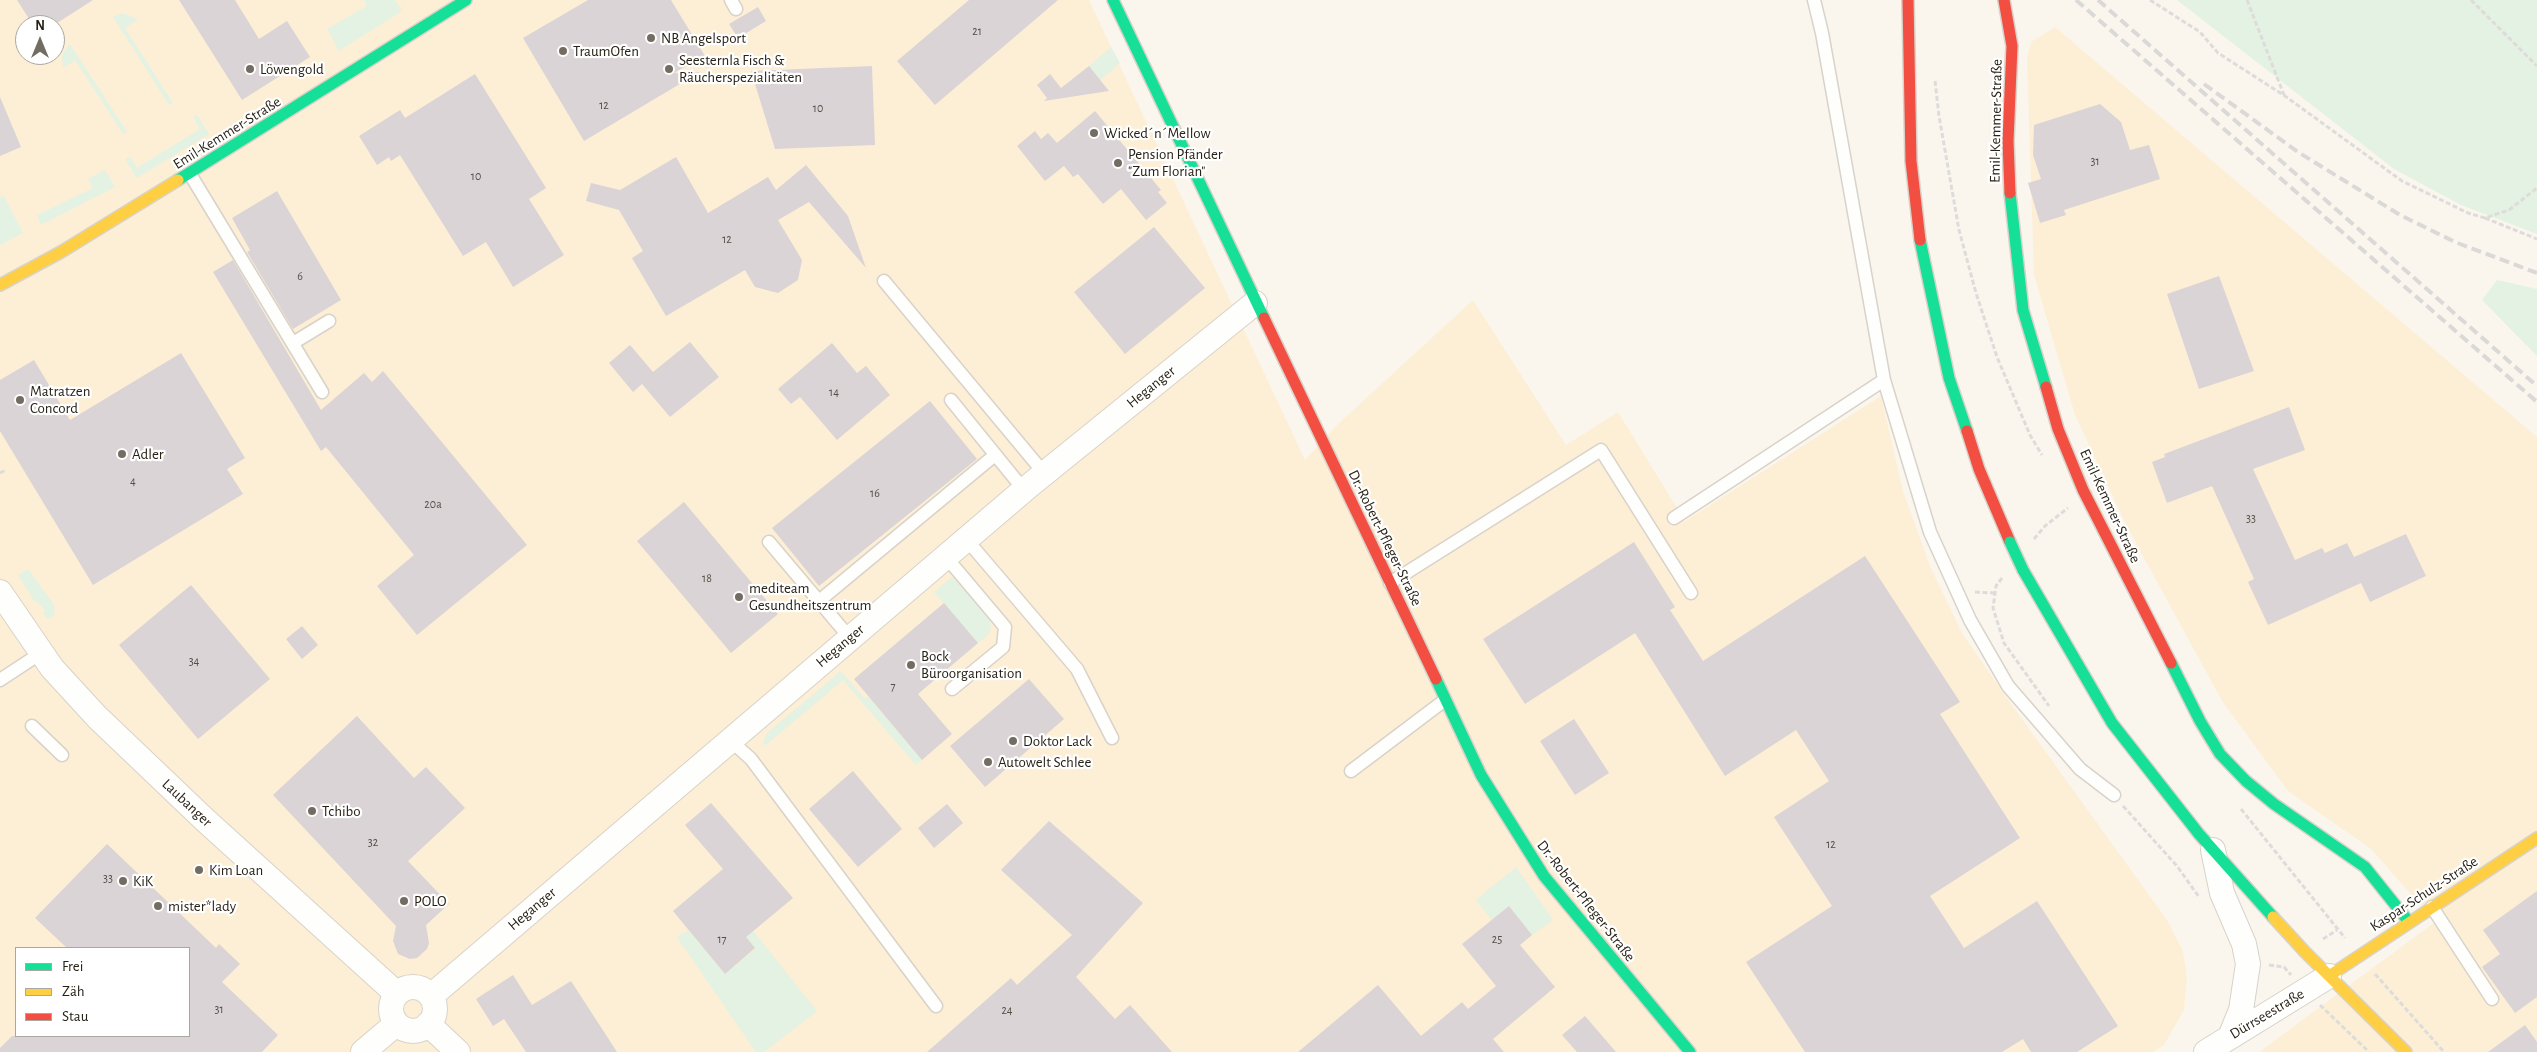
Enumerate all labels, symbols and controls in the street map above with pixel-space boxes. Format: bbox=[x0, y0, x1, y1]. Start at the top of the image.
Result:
north arrow bbox=[15, 15, 65, 65]
text: N bbox=[35, 19, 45, 33]
house number: 21 bbox=[972, 24, 982, 38]
place label: NB Angelsport bbox=[661, 29, 746, 47]
marker: NB Angelsport bbox=[645, 32, 657, 44]
place label: TraumOfen bbox=[573, 42, 639, 60]
marker: TraumOfen bbox=[557, 45, 569, 57]
place label: Seesternla Fisch & Räucherspezialitäten bbox=[679, 51, 802, 86]
street label: Emil-Kemmer-Straße bbox=[1986, 59, 2006, 183]
place label: Löwengold bbox=[260, 60, 324, 78]
marker: Löwengold bbox=[244, 63, 256, 75]
marker: Seesternla Fisch & Räucherspezialitäten bbox=[663, 63, 675, 75]
street label: Emil-Kemmer-Straße bbox=[170, 93, 284, 173]
house number: 12 bbox=[599, 98, 609, 112]
house number: 10 bbox=[813, 101, 823, 115]
place label: Wicked´n´Mellow bbox=[1104, 124, 1211, 142]
marker: Wicked´n´Mellow bbox=[1088, 127, 1100, 139]
place label: Pension Pfänder "Zum Florian" bbox=[1128, 145, 1223, 180]
house number: 31 bbox=[2090, 154, 2100, 168]
marker: Pension Pfänder "Zum Florian" bbox=[1112, 157, 1124, 169]
house number: 10 bbox=[471, 169, 481, 183]
house number: 12 bbox=[722, 232, 732, 246]
house number: 6 bbox=[297, 269, 303, 283]
street label: Heganger bbox=[1123, 362, 1179, 412]
place label: Matratzen Concord bbox=[30, 382, 90, 417]
house number: 14 bbox=[829, 385, 839, 399]
marker: Matratzen Concord bbox=[14, 394, 26, 406]
place label: Adler bbox=[132, 445, 164, 463]
street label: Emil-Kemmer-Straße bbox=[2076, 446, 2144, 566]
marker: Adler bbox=[116, 448, 128, 460]
street label: Dr.-Robert-Pfleger-Straße bbox=[1344, 467, 1426, 609]
house number: 4 bbox=[130, 474, 136, 488]
house number: 16 bbox=[870, 486, 880, 500]
house number: 20a bbox=[424, 497, 442, 511]
house number: 33 bbox=[2246, 511, 2256, 525]
house number: 18 bbox=[702, 571, 712, 585]
place label: mediteam Gesundheitszentrum bbox=[749, 579, 872, 614]
marker: mediteam Gesundheitszentrum bbox=[733, 591, 745, 603]
street label: Heganger bbox=[812, 621, 868, 671]
place label: Bock Büroorganisation bbox=[921, 647, 1022, 682]
house number: 34 bbox=[189, 654, 199, 668]
marker: Bock Büroorganisation bbox=[905, 659, 917, 671]
house number: 7 bbox=[890, 679, 896, 693]
place label: Doktor Lack bbox=[1023, 732, 1092, 750]
marker: Doktor Lack bbox=[1007, 735, 1019, 747]
place label: Autowelt Schlee bbox=[998, 753, 1091, 771]
marker: Autowelt Schlee bbox=[982, 756, 994, 768]
street label: Laubanger bbox=[158, 775, 216, 831]
place label: Tchibo bbox=[322, 802, 361, 820]
marker: Tchibo bbox=[306, 805, 318, 817]
house number: 32 bbox=[368, 835, 378, 849]
street label: Dr.-Robert-Pfleger-Straße bbox=[1533, 837, 1639, 965]
house number: 12 bbox=[1826, 837, 1836, 851]
street label: Kaspar-Schulz-Straße bbox=[2367, 852, 2481, 936]
place label: Kim Loan bbox=[209, 861, 263, 879]
marker: Kim Loan bbox=[193, 864, 205, 876]
house number: 33 bbox=[103, 871, 113, 885]
place label: KiK bbox=[133, 872, 153, 890]
marker: KiK bbox=[117, 875, 129, 887]
street label: Heganger bbox=[504, 884, 560, 934]
place label: POLO bbox=[414, 892, 447, 910]
marker: POLO bbox=[398, 895, 410, 907]
place label: mister*lady bbox=[168, 897, 236, 915]
marker: mister*lady bbox=[152, 900, 164, 912]
house number: 17 bbox=[717, 932, 727, 946]
house number: 25 bbox=[1492, 932, 1502, 946]
legend bbox=[15, 947, 190, 1037]
text: Frei bbox=[62, 959, 83, 974]
text: Zäh bbox=[62, 984, 85, 999]
street label: Dürrseestraße bbox=[2227, 985, 2307, 1043]
house number: 31 bbox=[214, 1002, 224, 1016]
house number: 24 bbox=[1001, 1003, 1013, 1017]
text: Stau bbox=[62, 1009, 88, 1024]

